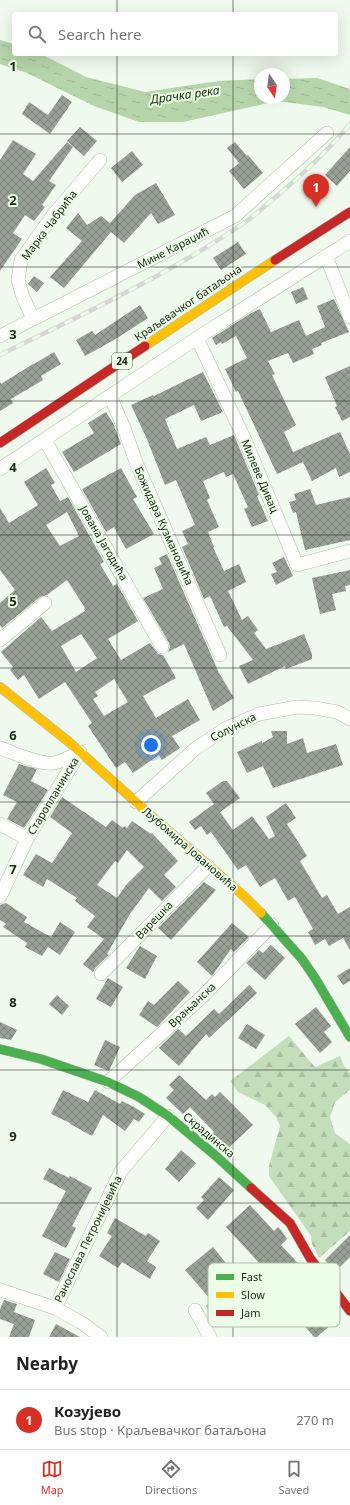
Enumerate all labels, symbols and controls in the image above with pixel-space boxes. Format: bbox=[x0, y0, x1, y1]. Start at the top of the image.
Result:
search box bbox=[12, 12, 338, 56]
icon: search bbox=[26, 23, 48, 45]
text: Search here bbox=[58, 24, 141, 44]
text: 1 bbox=[9, 57, 17, 75]
north arrow bbox=[254, 68, 290, 104]
water label: Драчка река bbox=[147, 81, 221, 108]
pin: 1 bbox=[303, 174, 329, 207]
street label: Марка Чабрића bbox=[17, 187, 80, 263]
text: 2 bbox=[9, 191, 17, 209]
street label: Мине Караџић bbox=[134, 223, 211, 272]
street label: Краљевачког батаљона bbox=[131, 261, 244, 344]
text: 3 bbox=[9, 325, 17, 343]
road number: 24 bbox=[112, 353, 132, 369]
street label: Милеве Дивац bbox=[238, 437, 283, 515]
text: 4 bbox=[9, 458, 17, 476]
street label: Божидара Кузмановића bbox=[132, 464, 197, 587]
street label: Јована Јагодића bbox=[76, 502, 132, 583]
text: 5 bbox=[9, 592, 17, 610]
street label: Солунска bbox=[207, 709, 258, 744]
text: 6 bbox=[9, 726, 17, 744]
your location bbox=[141, 735, 161, 755]
street label: Старопланинска bbox=[23, 754, 82, 837]
street label: Љубомира Јовановића bbox=[140, 803, 241, 894]
text: 7 bbox=[9, 860, 17, 878]
street label: Варешка bbox=[132, 897, 176, 942]
street label: Врањанска bbox=[165, 979, 219, 1031]
text: 8 bbox=[9, 993, 17, 1011]
street label: Скрадинска bbox=[180, 1109, 238, 1161]
text: 9 bbox=[9, 1127, 17, 1145]
street label: Ранослава Петронијевића bbox=[50, 1173, 125, 1305]
legend bbox=[208, 1263, 340, 1327]
text: Fast bbox=[241, 1269, 262, 1284]
text: Slow bbox=[241, 1287, 265, 1302]
text: Jam bbox=[240, 1305, 260, 1320]
text: Nearby bbox=[16, 1352, 78, 1375]
text: Козујево bbox=[54, 1401, 121, 1421]
text: 1 bbox=[25, 1411, 33, 1429]
text: 270 m bbox=[296, 1411, 334, 1429]
text: Bus stop · Краљевачког батаљона bbox=[54, 1421, 267, 1439]
tab: Map bbox=[41, 1458, 64, 1497]
tab: Directions bbox=[145, 1458, 197, 1497]
tab: Saved bbox=[279, 1458, 309, 1497]

